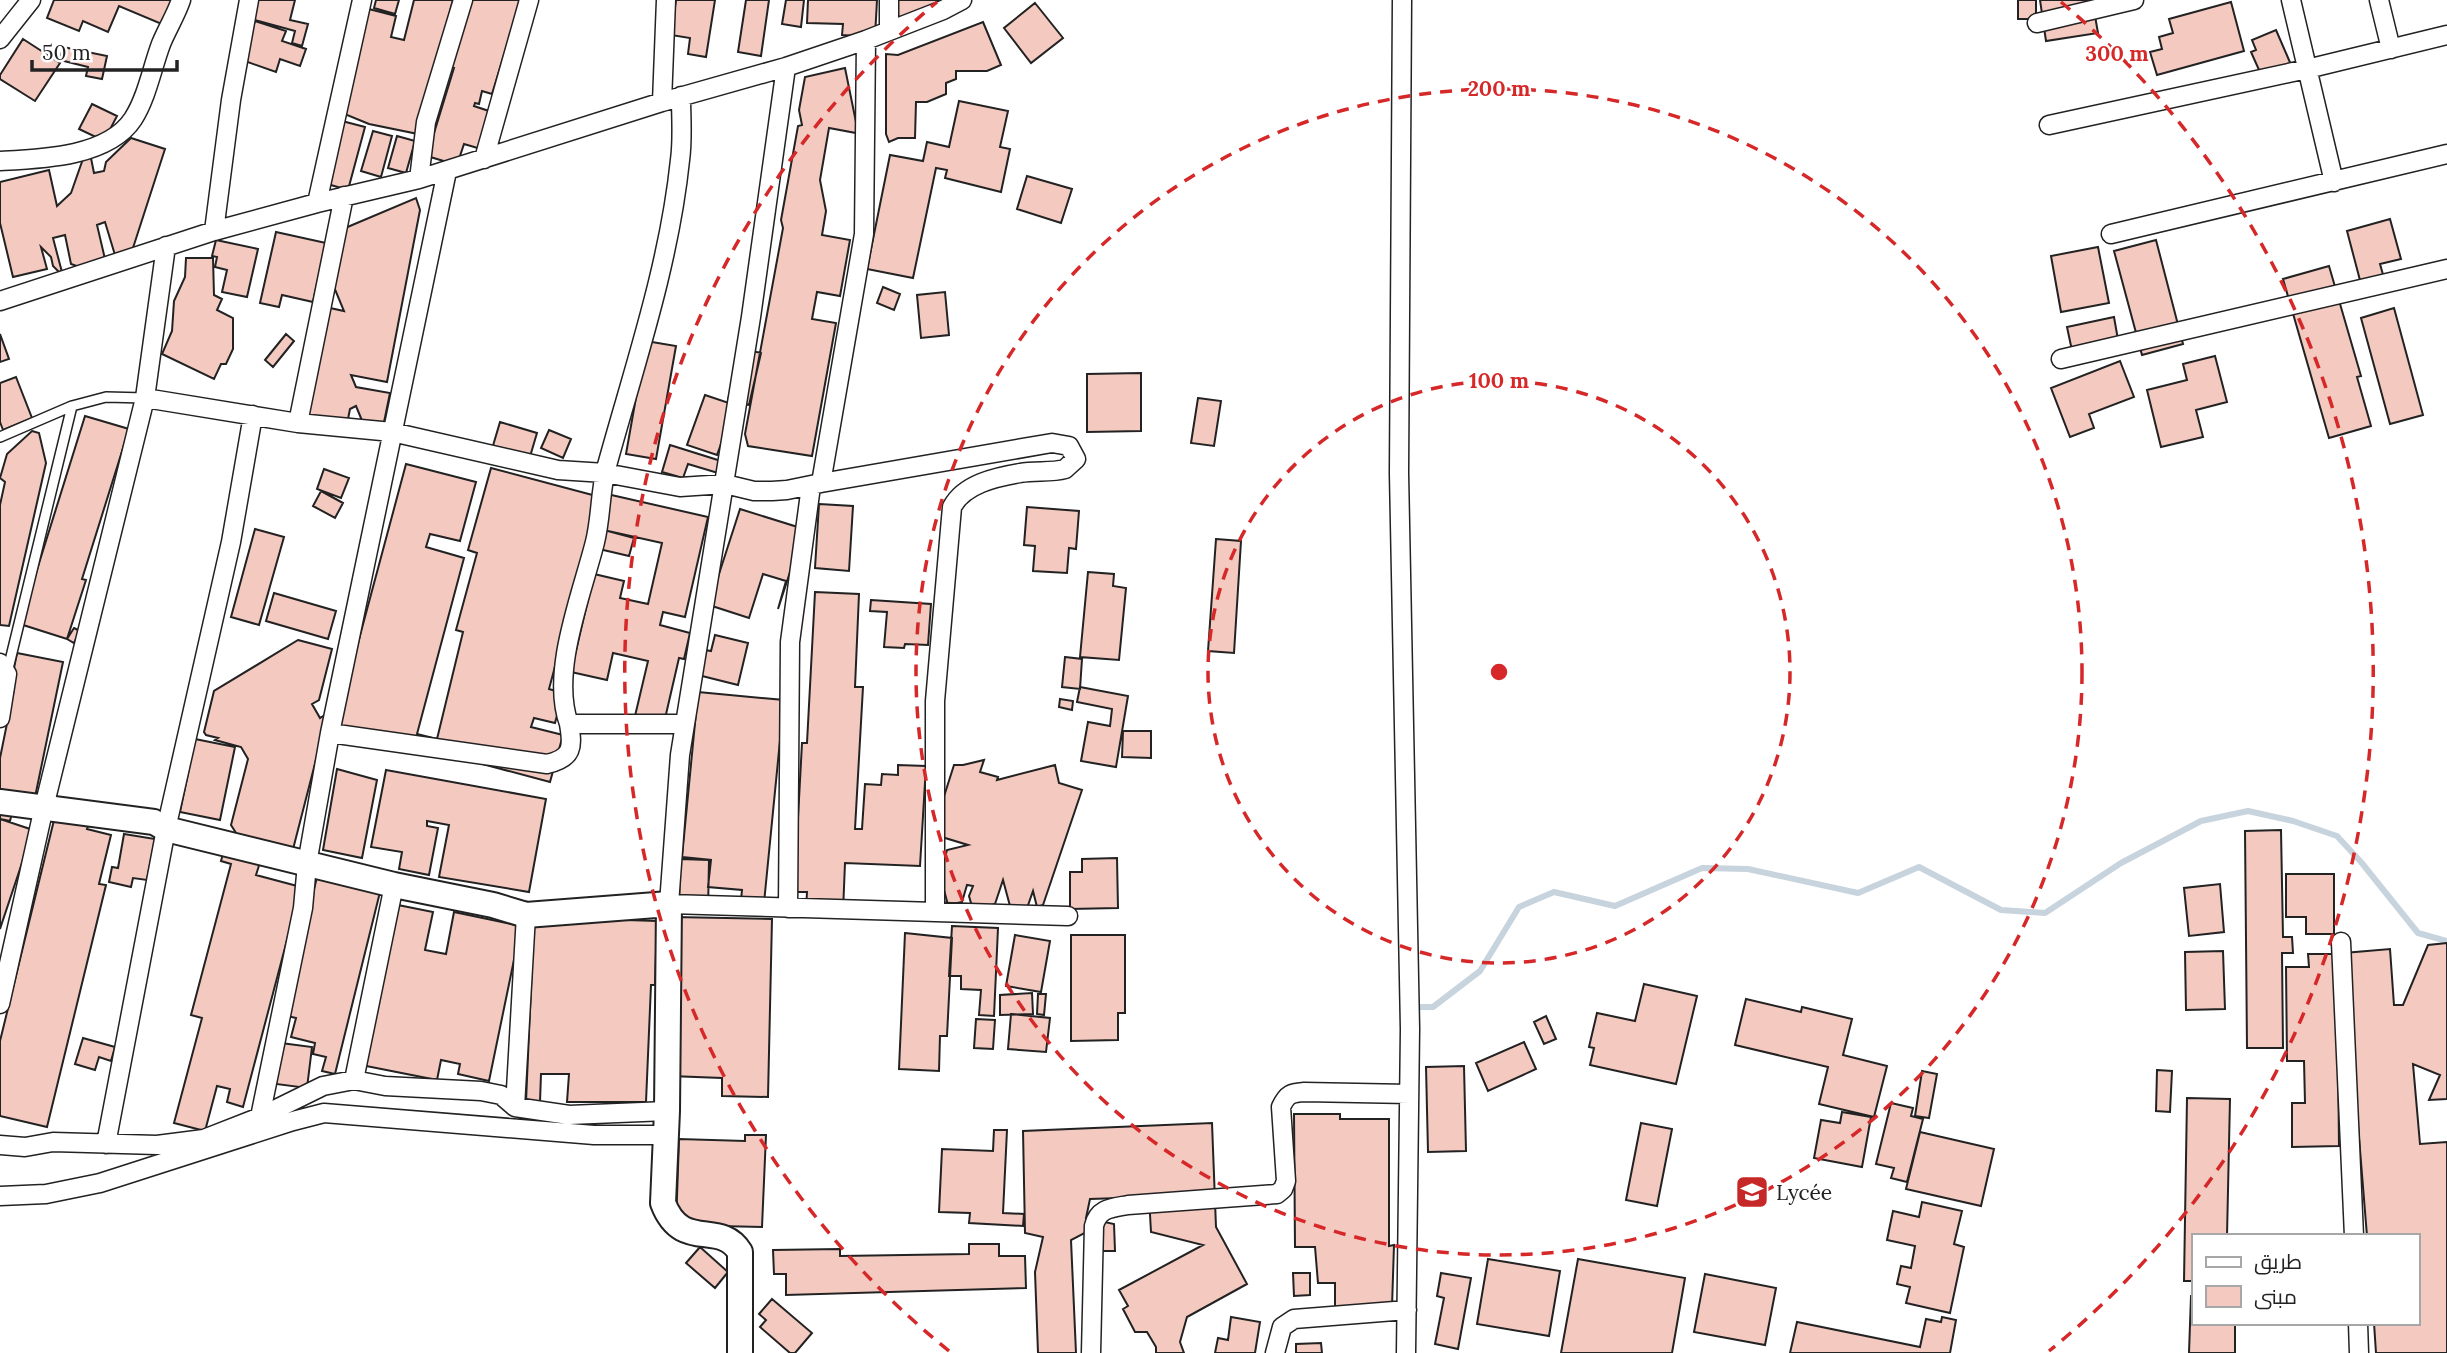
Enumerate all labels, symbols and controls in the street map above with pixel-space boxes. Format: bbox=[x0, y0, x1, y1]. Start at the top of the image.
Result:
scale bar bbox=[32, 28, 177, 72]
text: 50 m bbox=[42, 39, 91, 66]
text: 300 m bbox=[2085, 40, 2149, 67]
text: 200 m bbox=[1468, 75, 1530, 102]
text: 100 m bbox=[1469, 367, 1529, 394]
centre of rings bbox=[1487, 660, 1511, 684]
school or university icon: Lycée bbox=[1733, 1173, 1771, 1211]
place label: Lycée bbox=[1776, 1179, 1832, 1206]
legend bbox=[2192, 1234, 2419, 1325]
text: طريق bbox=[2254, 1248, 2302, 1275]
text: مبنى bbox=[2254, 1283, 2297, 1310]

